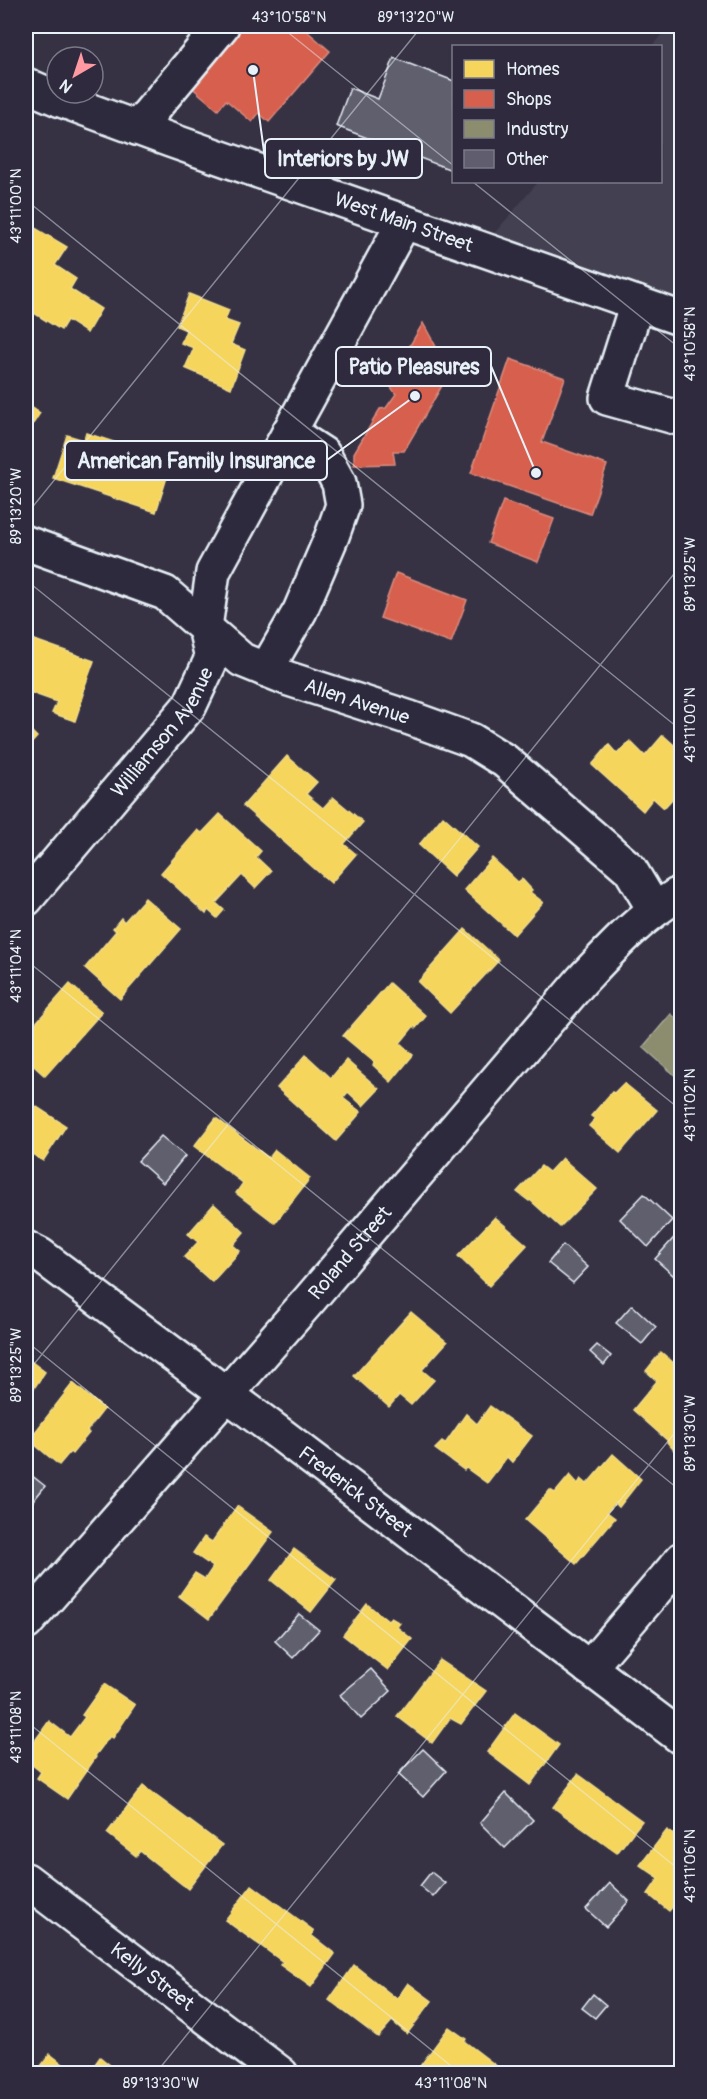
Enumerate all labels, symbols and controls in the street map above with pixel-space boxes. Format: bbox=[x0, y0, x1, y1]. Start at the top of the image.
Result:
text: 43°10'58"N bbox=[252, 8, 326, 27]
text: 89°13'20"W bbox=[378, 8, 454, 27]
north arrow bbox=[45, 45, 105, 105]
legend bbox=[452, 45, 662, 183]
text: Homes bbox=[506, 58, 559, 81]
text: N bbox=[56, 75, 77, 97]
text: Shops bbox=[506, 88, 551, 111]
text: Industry bbox=[506, 118, 569, 141]
callout: Interiors by JW bbox=[265, 139, 422, 178]
text: Interiors by JW bbox=[277, 146, 409, 173]
text: Other bbox=[506, 148, 549, 171]
text: 43°11'00"N bbox=[7, 168, 26, 244]
street label: West Main Street bbox=[331, 186, 477, 258]
text: 43°10'58"N bbox=[681, 307, 700, 381]
callout: Patio Pleasures bbox=[336, 347, 491, 386]
text: Patio Pleasures bbox=[349, 354, 480, 381]
callout: American Family Insurance bbox=[65, 441, 327, 480]
text: American Family Insurance bbox=[77, 448, 316, 475]
text: 89°13'20"W bbox=[7, 468, 26, 544]
text: 89°13'25"W bbox=[681, 537, 700, 611]
street label: Williamson Avenue bbox=[106, 663, 219, 802]
street label: Allen Avenue bbox=[301, 673, 413, 730]
text: 43°11'00"N bbox=[681, 687, 700, 763]
text: 43°11'04"N bbox=[7, 929, 26, 1003]
text: 43°11'02"N bbox=[681, 1068, 700, 1142]
street label: Roland Street bbox=[303, 1200, 398, 1305]
text: 89°13'25"W bbox=[7, 1328, 26, 1402]
text: 89°13'30"W bbox=[681, 1395, 700, 1471]
street label: Frederick Street bbox=[293, 1441, 418, 1543]
text: 43°11'08"N bbox=[7, 1691, 26, 1763]
text: 43°11'06"N bbox=[681, 1829, 700, 1903]
street label: Kelly Street bbox=[105, 1937, 200, 2017]
text: 89°13'30"W bbox=[123, 2074, 199, 2093]
text: 43°11'08"N bbox=[415, 2074, 487, 2093]

